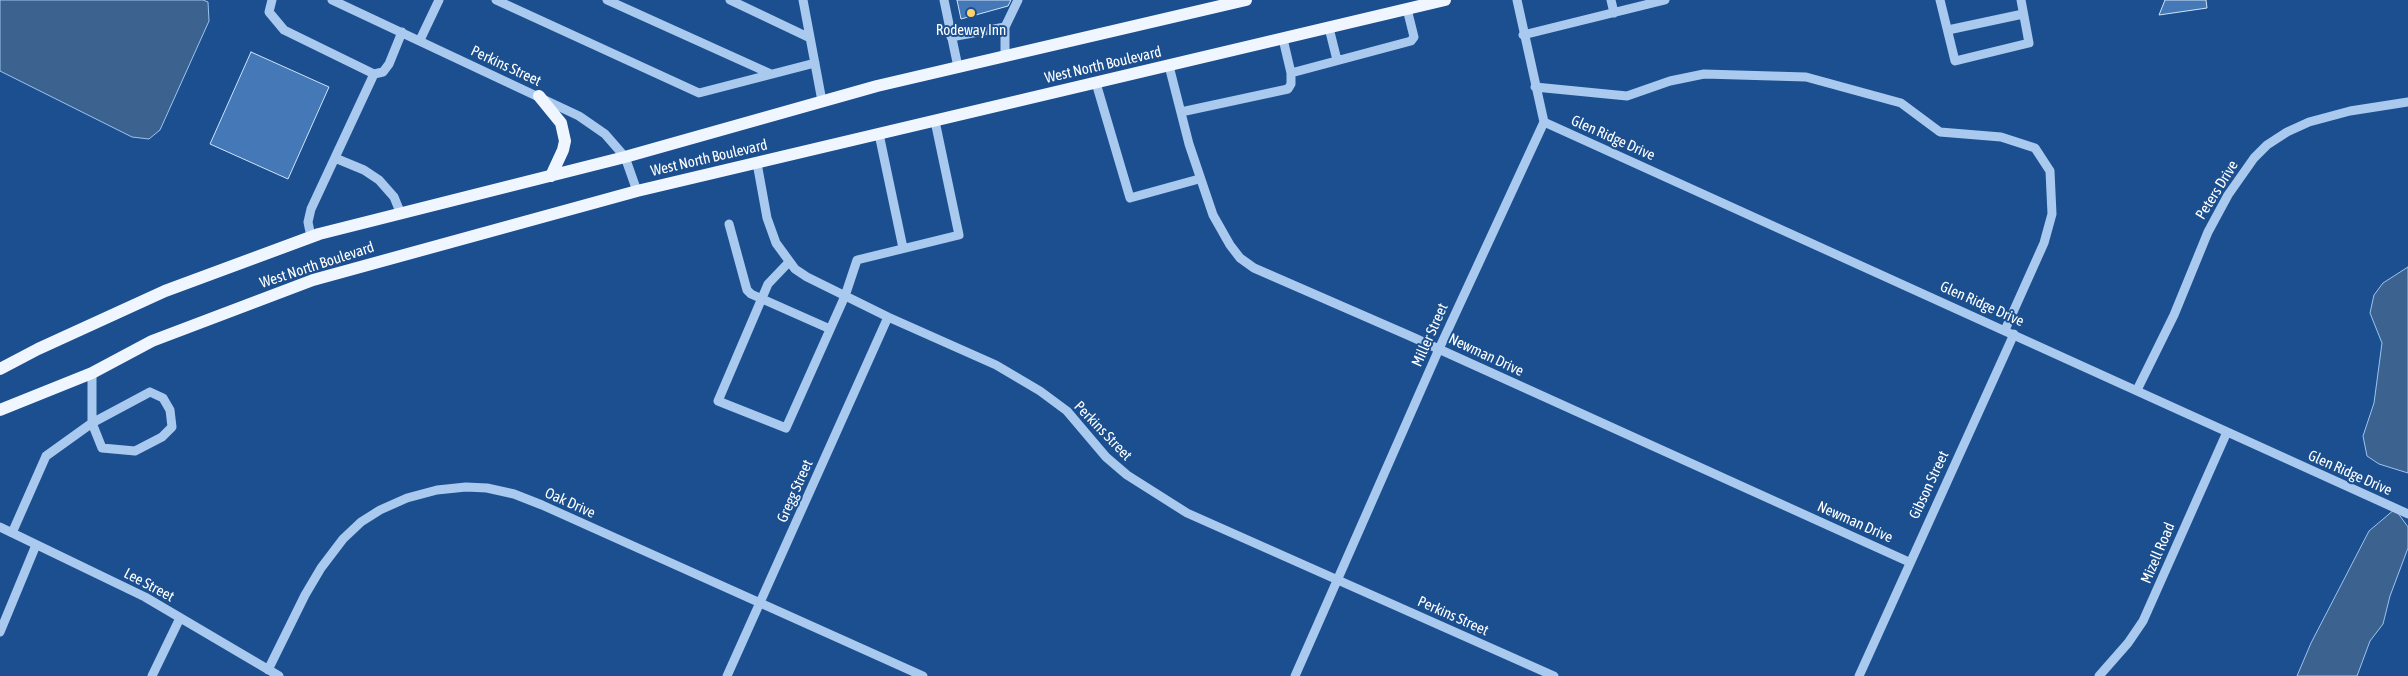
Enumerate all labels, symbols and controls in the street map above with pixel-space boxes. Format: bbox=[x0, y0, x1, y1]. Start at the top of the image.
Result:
marker: Rodeway Inn bbox=[965, 7, 977, 19]
place label: Rodeway Inn bbox=[936, 21, 1006, 39]
street label: Perkins Street bbox=[468, 42, 544, 90]
street label: West North Boulevard bbox=[1043, 43, 1163, 87]
street label: Glen Ridge Drive bbox=[1568, 111, 1658, 165]
street label: West North Boulevard bbox=[649, 136, 769, 180]
street label: Peters Drive bbox=[2192, 157, 2242, 223]
street label: West North Boulevard bbox=[258, 238, 376, 292]
street label: Glen Ridge Drive bbox=[1937, 277, 2027, 331]
street label: Miller Street bbox=[1408, 301, 1452, 369]
street label: Newman Drive bbox=[1446, 330, 1526, 380]
street label: Perkins Street bbox=[1070, 398, 1136, 464]
street label: Glen Ridge Drive bbox=[2305, 446, 2395, 500]
street label: Gibson Street bbox=[1905, 448, 1953, 522]
street label: Gregg Street bbox=[773, 457, 817, 525]
street label: Oak Drive bbox=[542, 484, 598, 522]
street label: Newman Drive bbox=[1814, 497, 1896, 547]
street label: Mizell Road bbox=[2137, 520, 2179, 586]
street label: Lee Street bbox=[121, 564, 177, 606]
street label: Perkins Street bbox=[1415, 592, 1491, 640]

